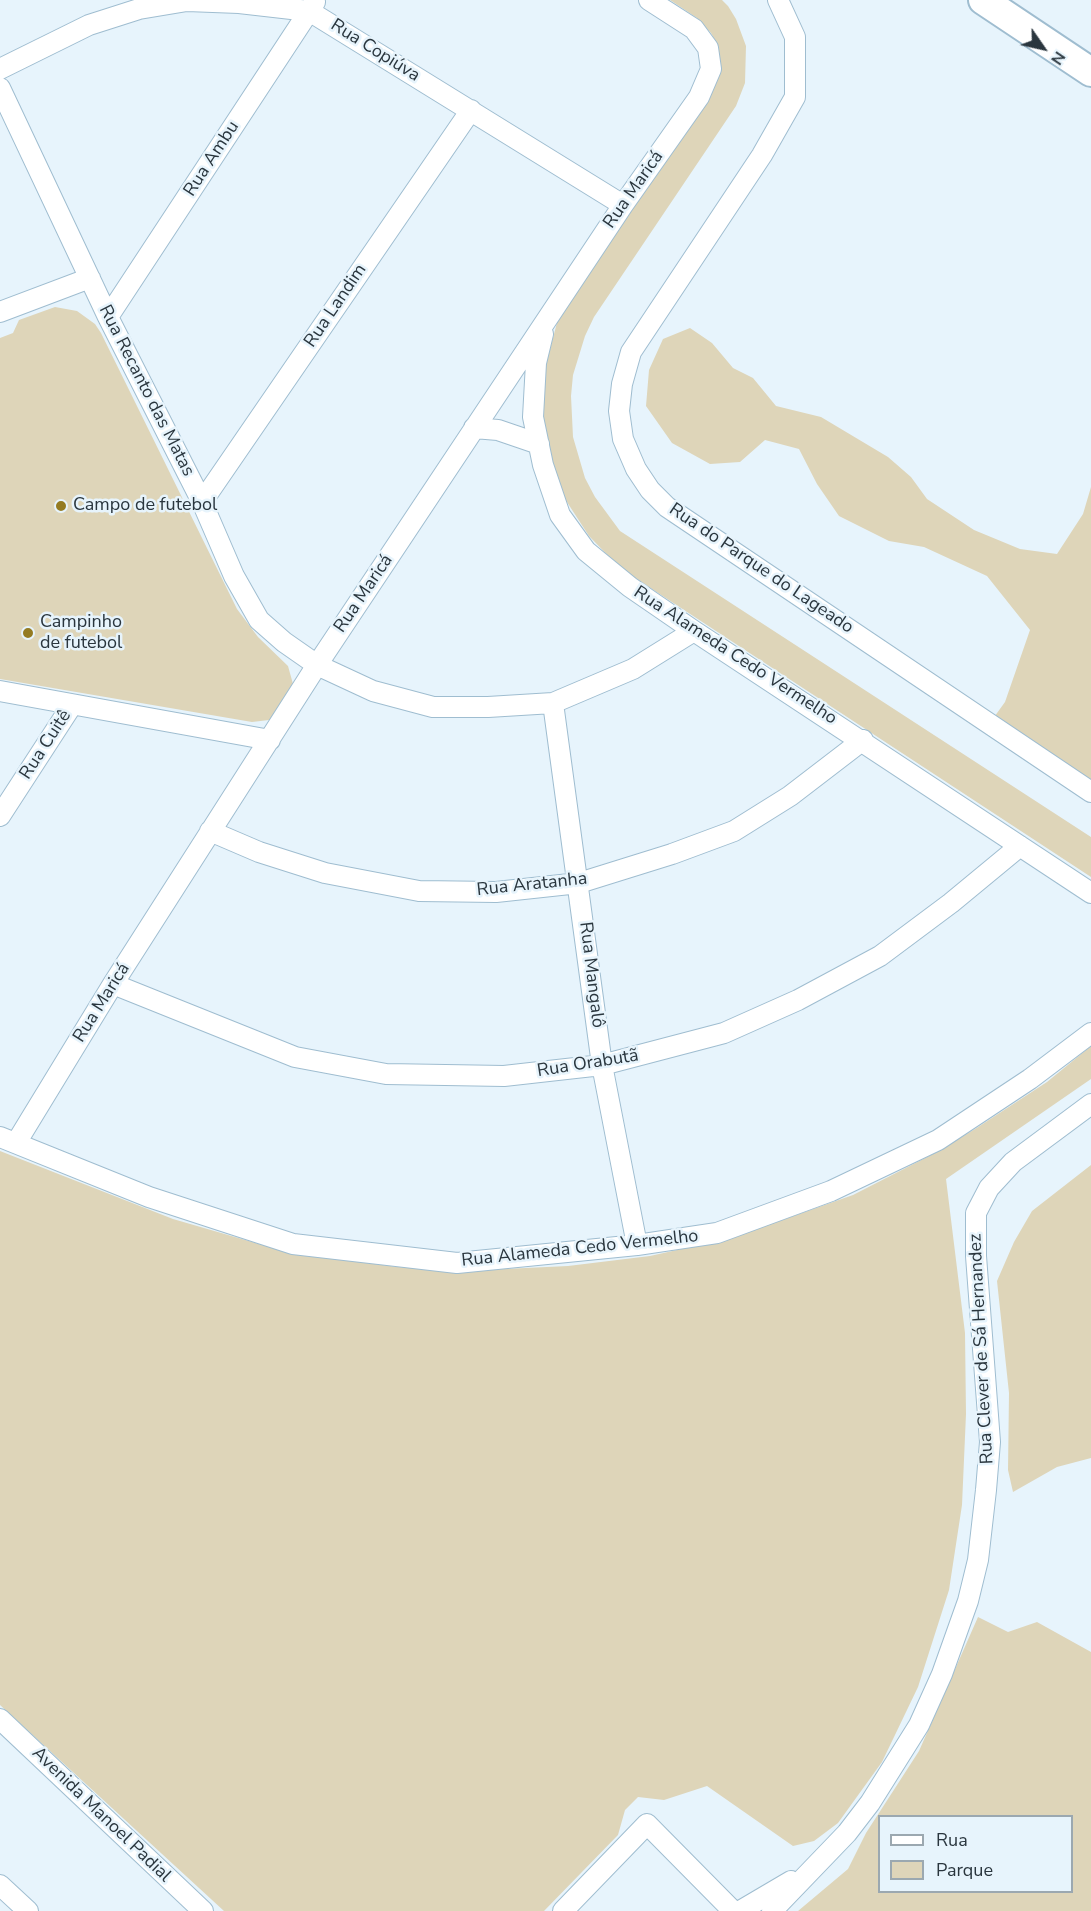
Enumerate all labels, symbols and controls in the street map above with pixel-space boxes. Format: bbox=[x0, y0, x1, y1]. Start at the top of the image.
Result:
street label: Rua Copiúva bbox=[326, 15, 424, 87]
north arrow bbox=[1013, 18, 1073, 78]
text: N bbox=[1045, 47, 1070, 69]
street label: Rua Ambu bbox=[180, 117, 244, 201]
street label: Rua Maricá bbox=[599, 147, 669, 233]
street label: Rua Landim bbox=[300, 260, 372, 352]
street label: Rua Recanto das Matas bbox=[93, 302, 199, 480]
place label: Campo de futebol bbox=[73, 495, 217, 517]
marker: Campo de futebol bbox=[54, 499, 68, 513]
street label: Rua do Parque do Lageado bbox=[665, 499, 857, 639]
street label: Rua Maricá bbox=[330, 551, 398, 637]
street label: Rua Alameda Cedo Vermelho bbox=[629, 582, 841, 730]
place label: Campinho de futebol bbox=[40, 612, 122, 654]
marker: Campinho de futebol bbox=[21, 626, 35, 640]
street label: Rua Cuitê bbox=[16, 706, 76, 784]
street label: Rua Aratanha bbox=[476, 868, 588, 902]
street label: Rua Mangalô bbox=[574, 921, 608, 1029]
street label: Rua Maricá bbox=[69, 959, 135, 1047]
street label: Rua Orabutã bbox=[536, 1045, 640, 1083]
street label: Rua Alameda Cedo Vermelho bbox=[461, 1226, 699, 1272]
street label: Rua Clever de Sá Hernandez bbox=[965, 1233, 999, 1465]
street label: Avenida Manoel Padial bbox=[27, 1743, 175, 1887]
legend bbox=[878, 1815, 1073, 1893]
text: Rua bbox=[936, 1828, 968, 1852]
text: Parque bbox=[936, 1858, 993, 1882]

